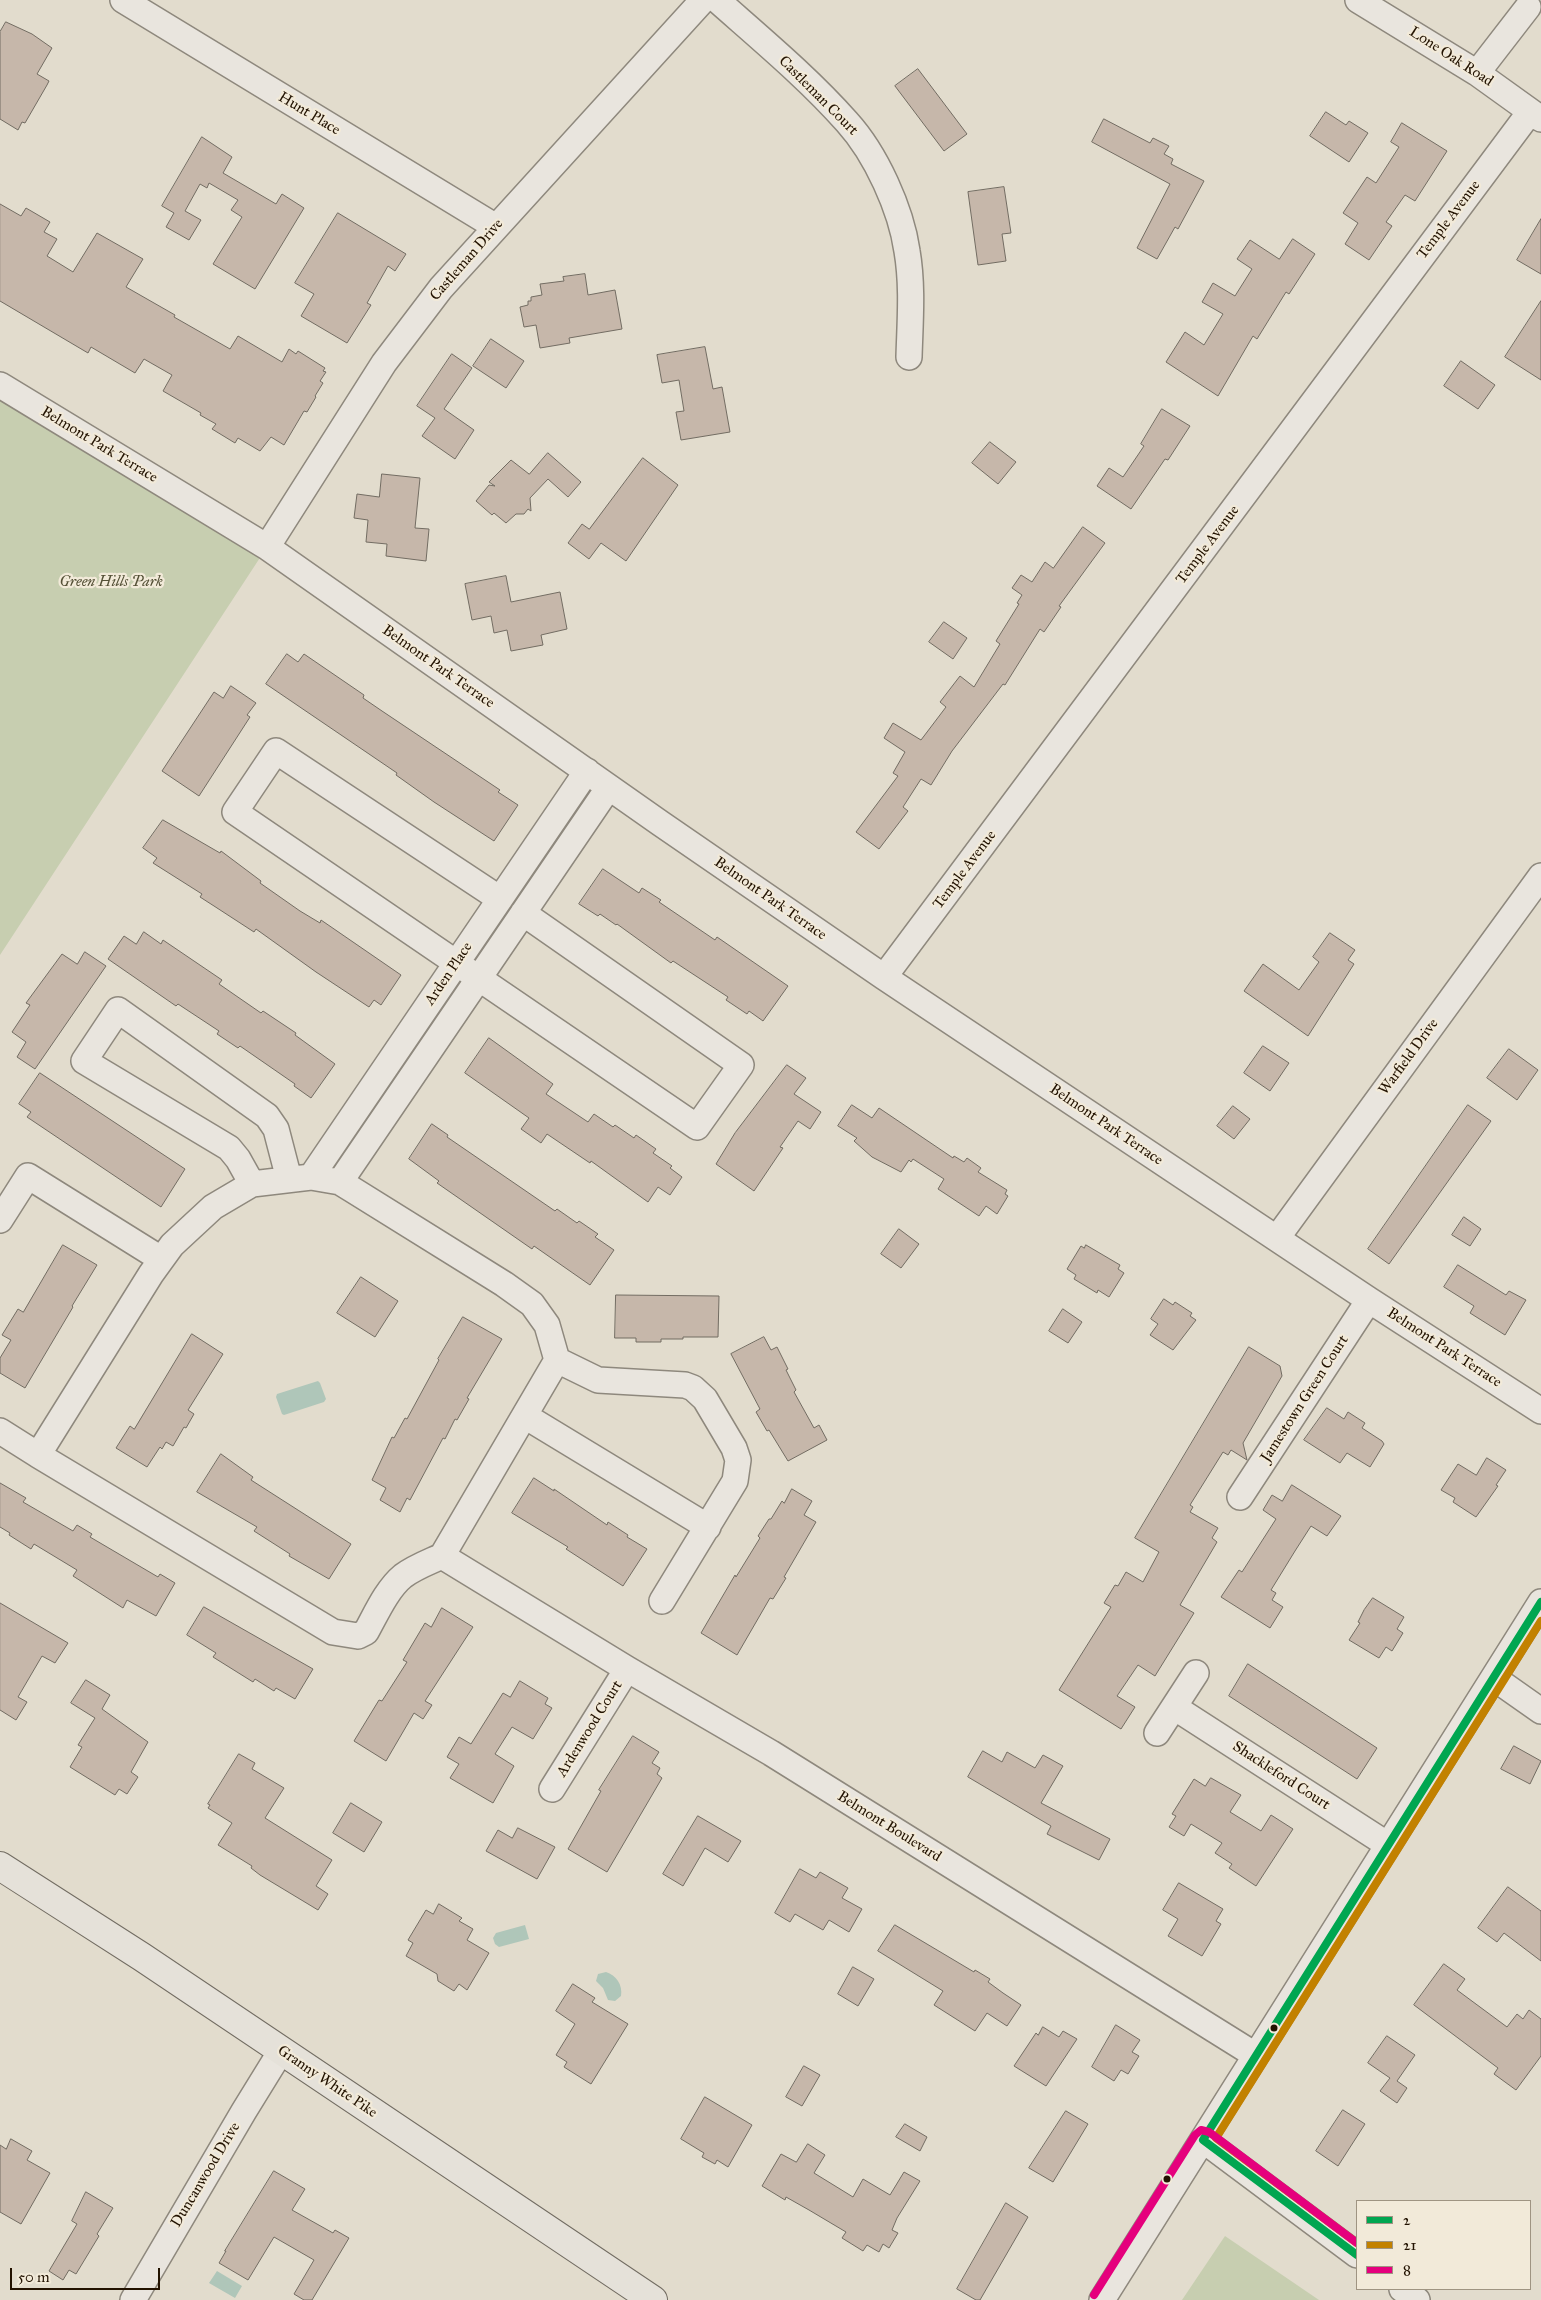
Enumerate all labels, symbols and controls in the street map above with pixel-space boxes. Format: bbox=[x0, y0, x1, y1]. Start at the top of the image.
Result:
street label: Lone Oak Road bbox=[1406, 23, 1496, 91]
street label: Castleman Court bbox=[775, 53, 861, 139]
street label: Hunt Place bbox=[275, 89, 343, 139]
street label: Temple Avenue bbox=[1414, 177, 1484, 263]
street label: Castleman Drive bbox=[427, 215, 507, 305]
street label: Belmont Park Terrace bbox=[37, 403, 161, 487]
street label: Temple Avenue bbox=[1173, 502, 1243, 588]
park label: Green Hills Park bbox=[59, 573, 163, 591]
street label: Belmont Park Terrace bbox=[378, 622, 498, 712]
street label: Temple Avenue bbox=[930, 827, 1000, 913]
street label: Belmont Park Terrace bbox=[710, 854, 830, 944]
street label: Arden Place bbox=[421, 939, 477, 1009]
street label: Warfield Drive bbox=[1375, 1015, 1443, 1099]
street label: Belmont Park Terrace bbox=[1046, 1080, 1166, 1170]
street label: Belmont Park Terrace bbox=[1383, 1304, 1505, 1392]
street label: Jamestown Green Court bbox=[1257, 1332, 1353, 1466]
street label: Ardenwood Court bbox=[553, 1678, 627, 1780]
street label: Shackleford Court bbox=[1229, 1738, 1333, 1814]
street label: Belmont Boulevard bbox=[834, 1788, 944, 1866]
unlabelled marker bbox=[1269, 2023, 1279, 2033]
street label: Granny White Pike bbox=[274, 2042, 380, 2122]
street label: Duncanwood Drive bbox=[168, 2119, 244, 2231]
unlabelled marker bbox=[1162, 2174, 1172, 2184]
legend bbox=[1356, 2200, 1531, 2290]
text: 2 bbox=[1403, 2211, 1410, 2229]
text: 21 bbox=[1403, 2236, 1416, 2254]
scale bar bbox=[12, 2258, 162, 2290]
text: 8 bbox=[1403, 2261, 1411, 2279]
text: 50 m bbox=[18, 2268, 50, 2286]

